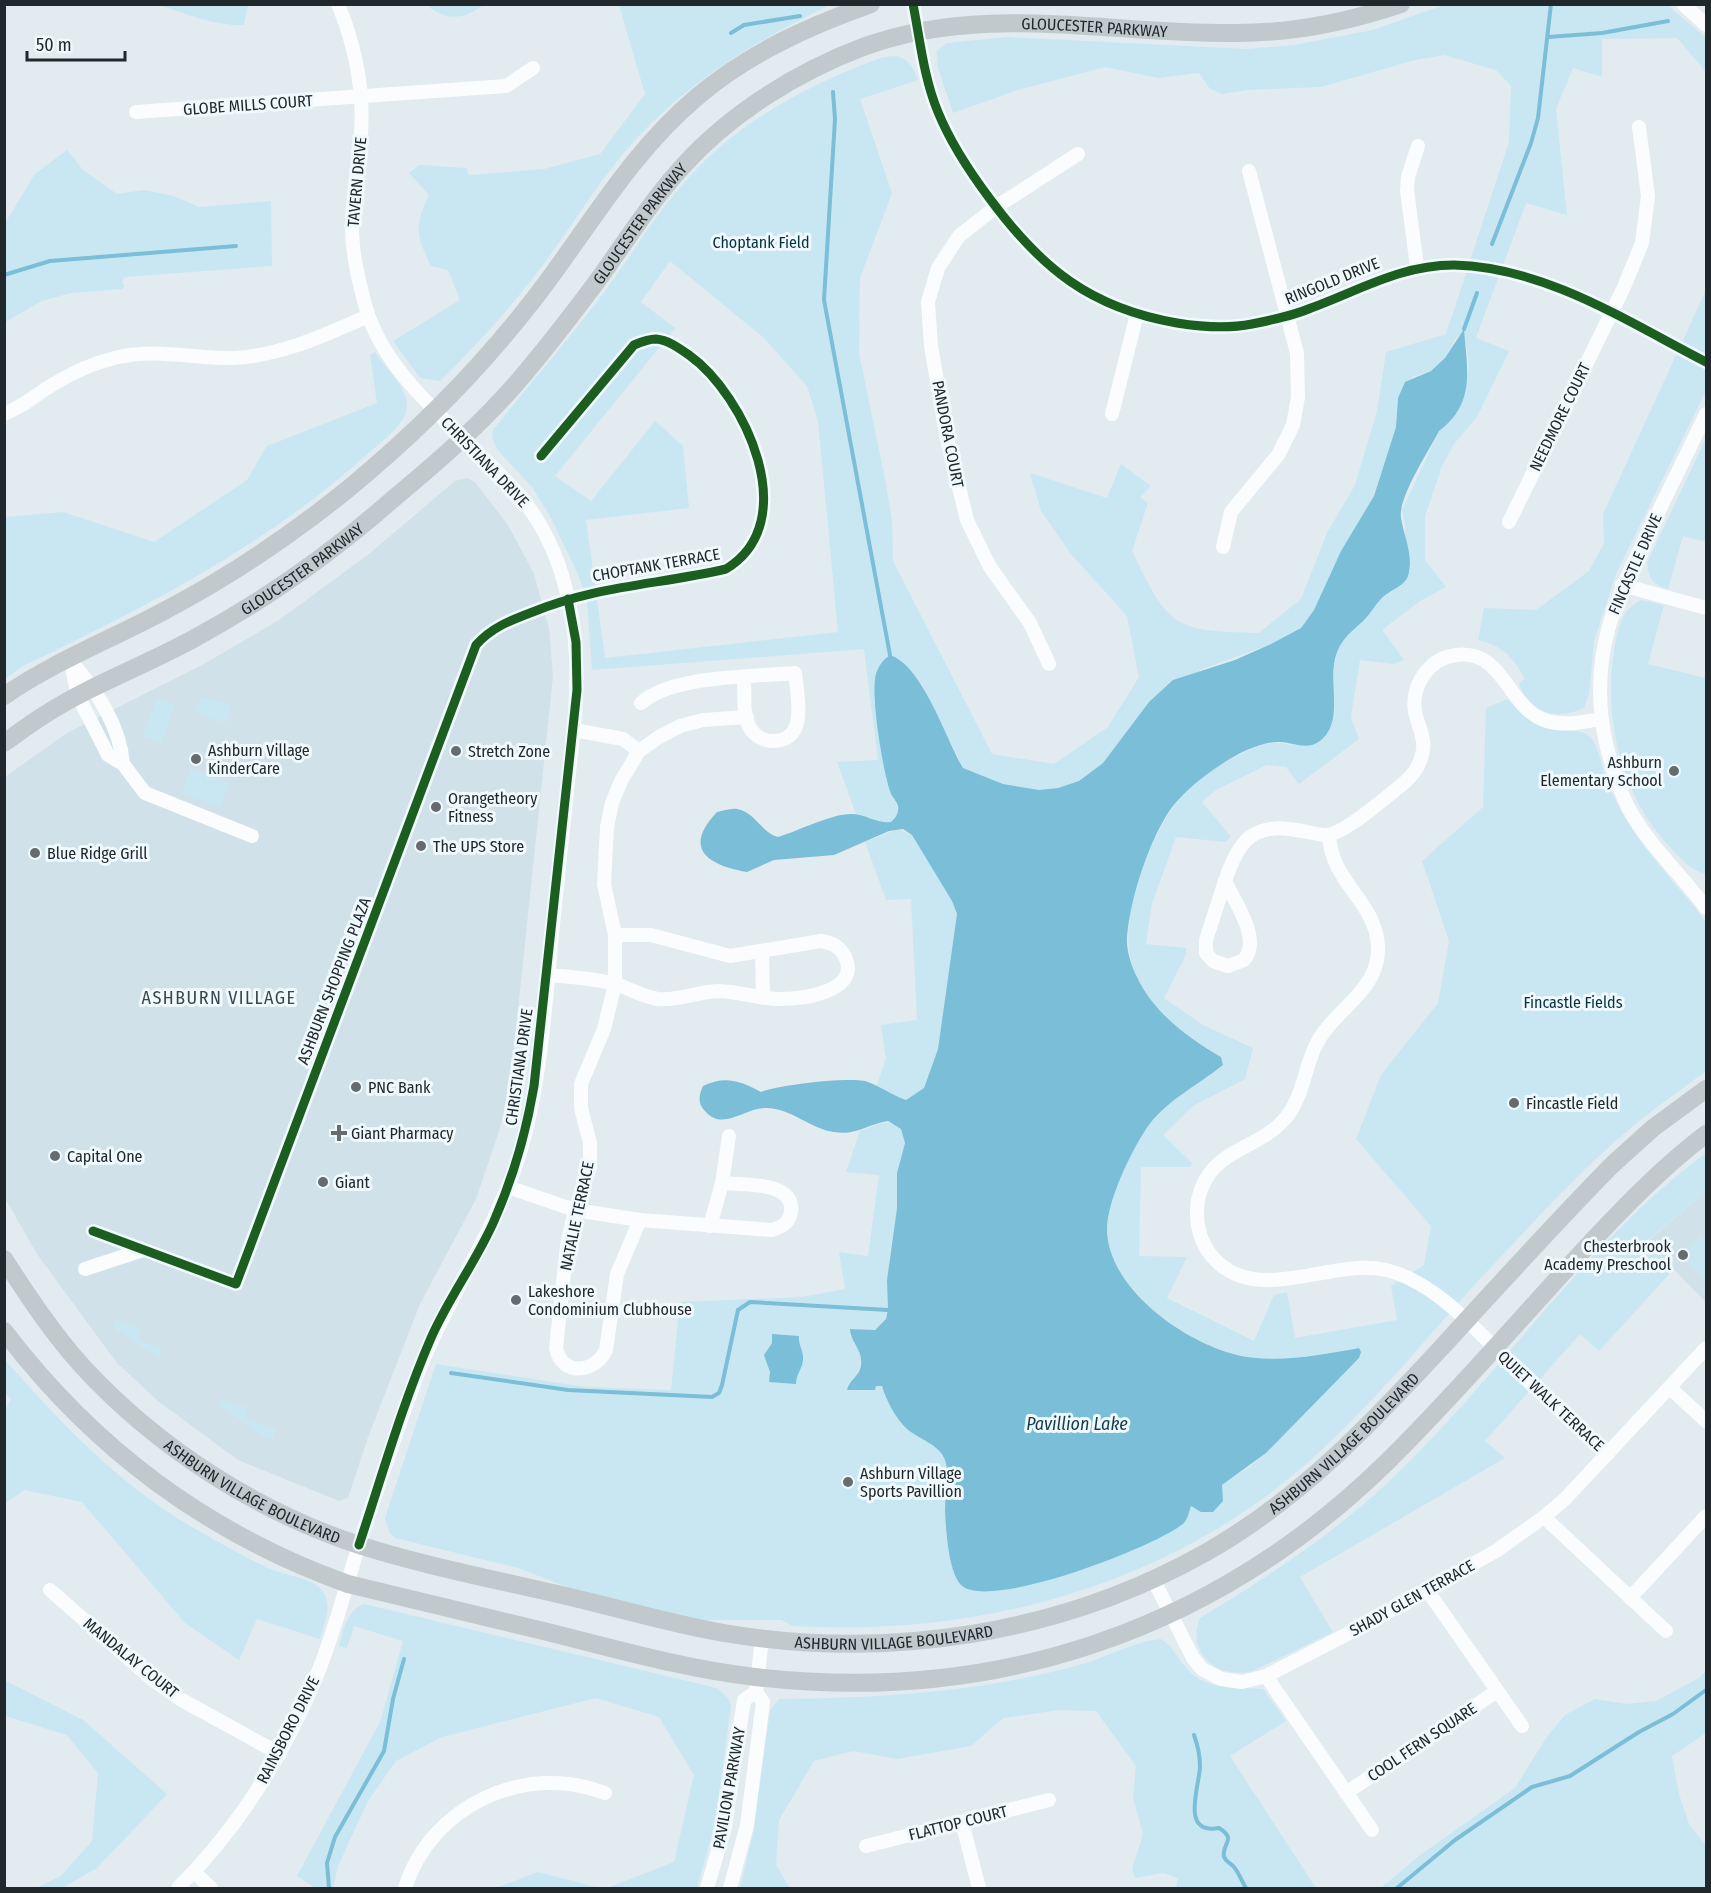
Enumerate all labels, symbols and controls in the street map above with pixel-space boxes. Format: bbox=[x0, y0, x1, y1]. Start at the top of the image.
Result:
street label: GLOUCESTER PARKWAY bbox=[1021, 14, 1168, 41]
scale bar bbox=[27, 24, 124, 62]
text: 50 m bbox=[36, 34, 72, 56]
street label: GLOBE MILLS COURT bbox=[183, 91, 314, 119]
street label: TAVERN DRIVE bbox=[344, 136, 370, 228]
street label: GLOUCESTER PARKWAY bbox=[589, 159, 691, 288]
park label: Choptank Field bbox=[712, 233, 810, 252]
street label: RINGOLD DRIVE bbox=[1282, 253, 1382, 309]
street label: NEEDMORE COURT bbox=[1526, 359, 1595, 474]
street label: PANDORA COURT bbox=[928, 379, 968, 490]
street label: CHRISTIANA DRIVE bbox=[437, 413, 533, 511]
street label: FINCASTLE DRIVE bbox=[1604, 511, 1666, 617]
street label: GLOUCESTER PARKWAY bbox=[237, 519, 367, 619]
street label: CHOPTANK TERRACE bbox=[591, 544, 721, 586]
place label: Ashburn Village KinderCare bbox=[208, 741, 310, 778]
place label: Stretch Zone bbox=[468, 742, 550, 761]
marker: Stretch Zone bbox=[449, 744, 463, 758]
marker: Ashburn Village KinderCare bbox=[189, 752, 203, 766]
place label: Ashburn Elementary School bbox=[1540, 753, 1662, 790]
marker: Ashburn Elementary School bbox=[1667, 764, 1681, 778]
place label: Orangetheory Fitness bbox=[448, 789, 538, 826]
marker: Orangetheory Fitness bbox=[429, 800, 443, 814]
place label: The UPS Store bbox=[433, 837, 524, 856]
marker: The UPS Store bbox=[414, 839, 428, 853]
place label: Blue Ridge Grill bbox=[47, 844, 148, 863]
marker: Blue Ridge Grill bbox=[28, 846, 42, 860]
street label: ASHBURN SHOPPING PLAZA bbox=[293, 894, 375, 1067]
district label: ASHBURN VILLAGE bbox=[141, 987, 297, 1009]
park label: Fincastle Fields bbox=[1523, 993, 1623, 1012]
street label: CHRISTIANA DRIVE bbox=[501, 1007, 537, 1127]
place label: PNC Bank bbox=[368, 1078, 431, 1097]
marker: PNC Bank bbox=[349, 1080, 363, 1094]
place label: Fincastle Field bbox=[1526, 1094, 1618, 1113]
marker: Fincastle Field bbox=[1507, 1096, 1521, 1110]
place label: Giant Pharmacy bbox=[351, 1124, 454, 1143]
marker: Giant Pharmacy bbox=[332, 1126, 346, 1140]
place label: Capital One bbox=[67, 1147, 143, 1166]
marker: Capital One bbox=[48, 1149, 62, 1163]
street label: NATALIE TERRACE bbox=[556, 1160, 598, 1272]
place label: Giant bbox=[335, 1173, 370, 1192]
marker: Giant bbox=[316, 1175, 330, 1189]
place label: Chesterbrook Academy Preschool bbox=[1544, 1237, 1672, 1274]
marker: Chesterbrook Academy Preschool bbox=[1676, 1248, 1690, 1262]
place label: Lakeshore Condominium Clubhouse bbox=[528, 1282, 692, 1319]
marker: Lakeshore Condominium Clubhouse bbox=[509, 1293, 523, 1307]
street label: QUIET WALK TERRACE bbox=[1494, 1347, 1608, 1455]
street label: ASHBURN VILLAGE BOULEVARD bbox=[1265, 1369, 1423, 1518]
water label: Pavillion Lake bbox=[1026, 1413, 1128, 1435]
street label: ASHBURN VILLAGE BOULEVARD bbox=[161, 1435, 343, 1547]
place label: Ashburn Village Sports Pavillion bbox=[860, 1464, 962, 1501]
marker: Ashburn Village Sports Pavillion bbox=[841, 1475, 855, 1489]
street label: SHADY GLEN TERRACE bbox=[1346, 1556, 1478, 1640]
street label: MANDALAY COURT bbox=[80, 1614, 183, 1702]
street label: ASHBURN VILLAGE BOULEVARD bbox=[794, 1621, 994, 1653]
street label: RAINSBORO DRIVE bbox=[253, 1673, 323, 1787]
street label: COOL FERN SQUARE bbox=[1364, 1699, 1480, 1785]
street label: PAVILION PARKWAY bbox=[709, 1726, 749, 1850]
street label: FLATTOP COURT bbox=[907, 1801, 1010, 1844]

